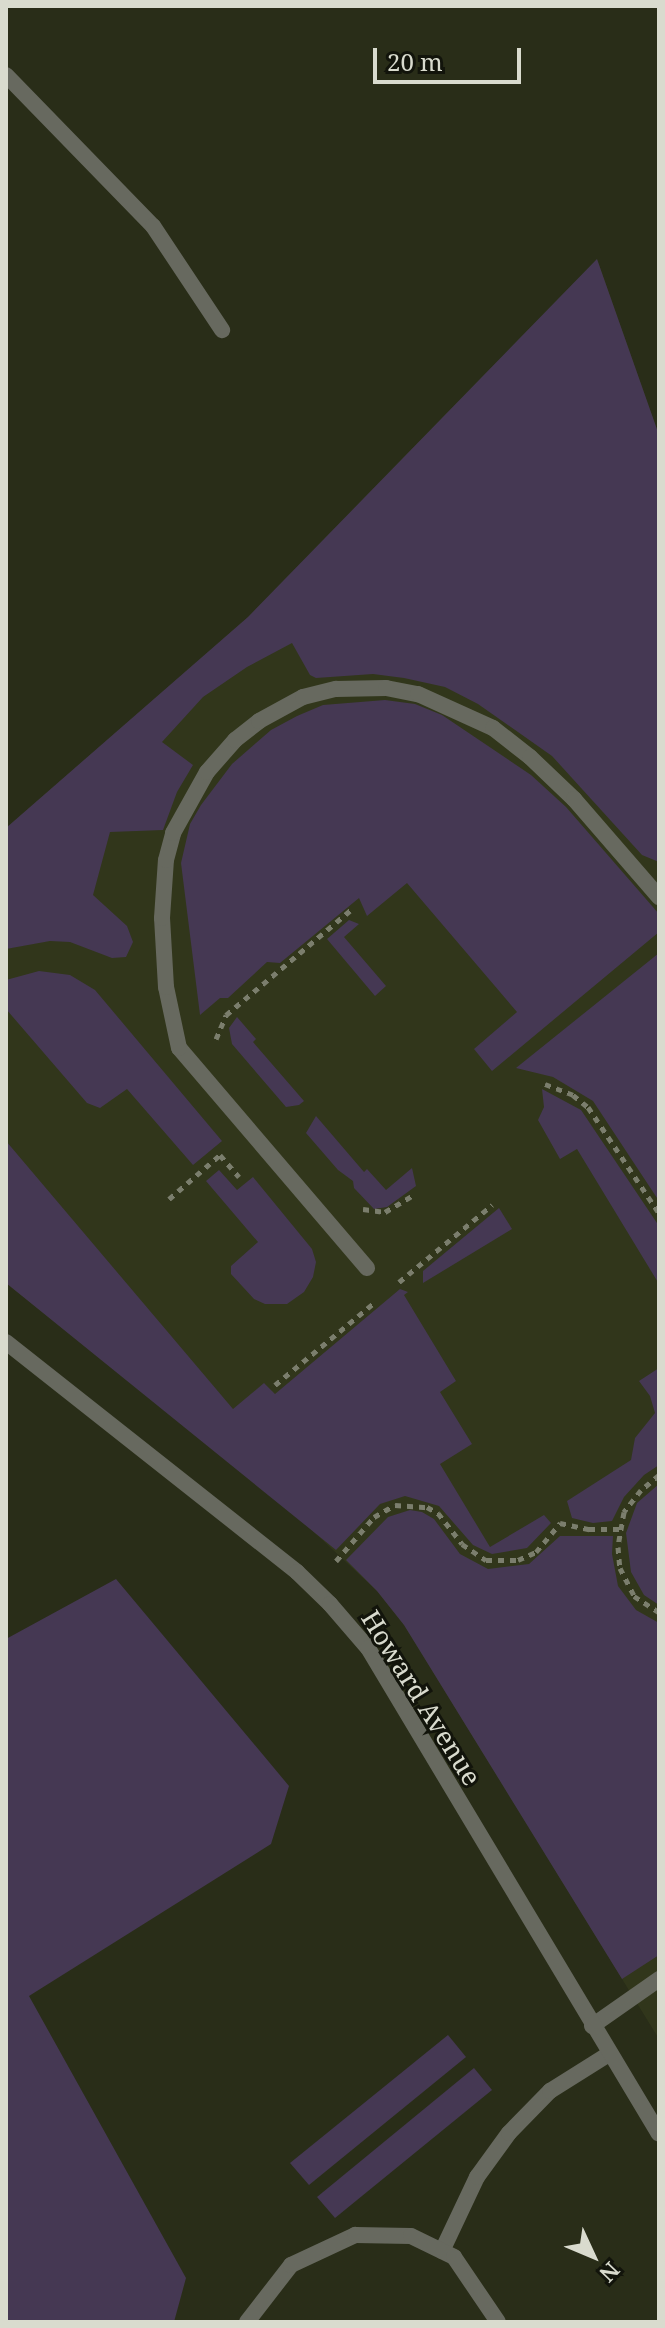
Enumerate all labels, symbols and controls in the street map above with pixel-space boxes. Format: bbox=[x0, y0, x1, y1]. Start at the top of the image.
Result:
scale bar bbox=[377, 32, 525, 82]
text: 20 m bbox=[387, 45, 443, 78]
street label: Howard Avenue bbox=[355, 1605, 487, 1791]
north arrow bbox=[553, 2216, 633, 2296]
text: N bbox=[593, 2256, 627, 2289]

